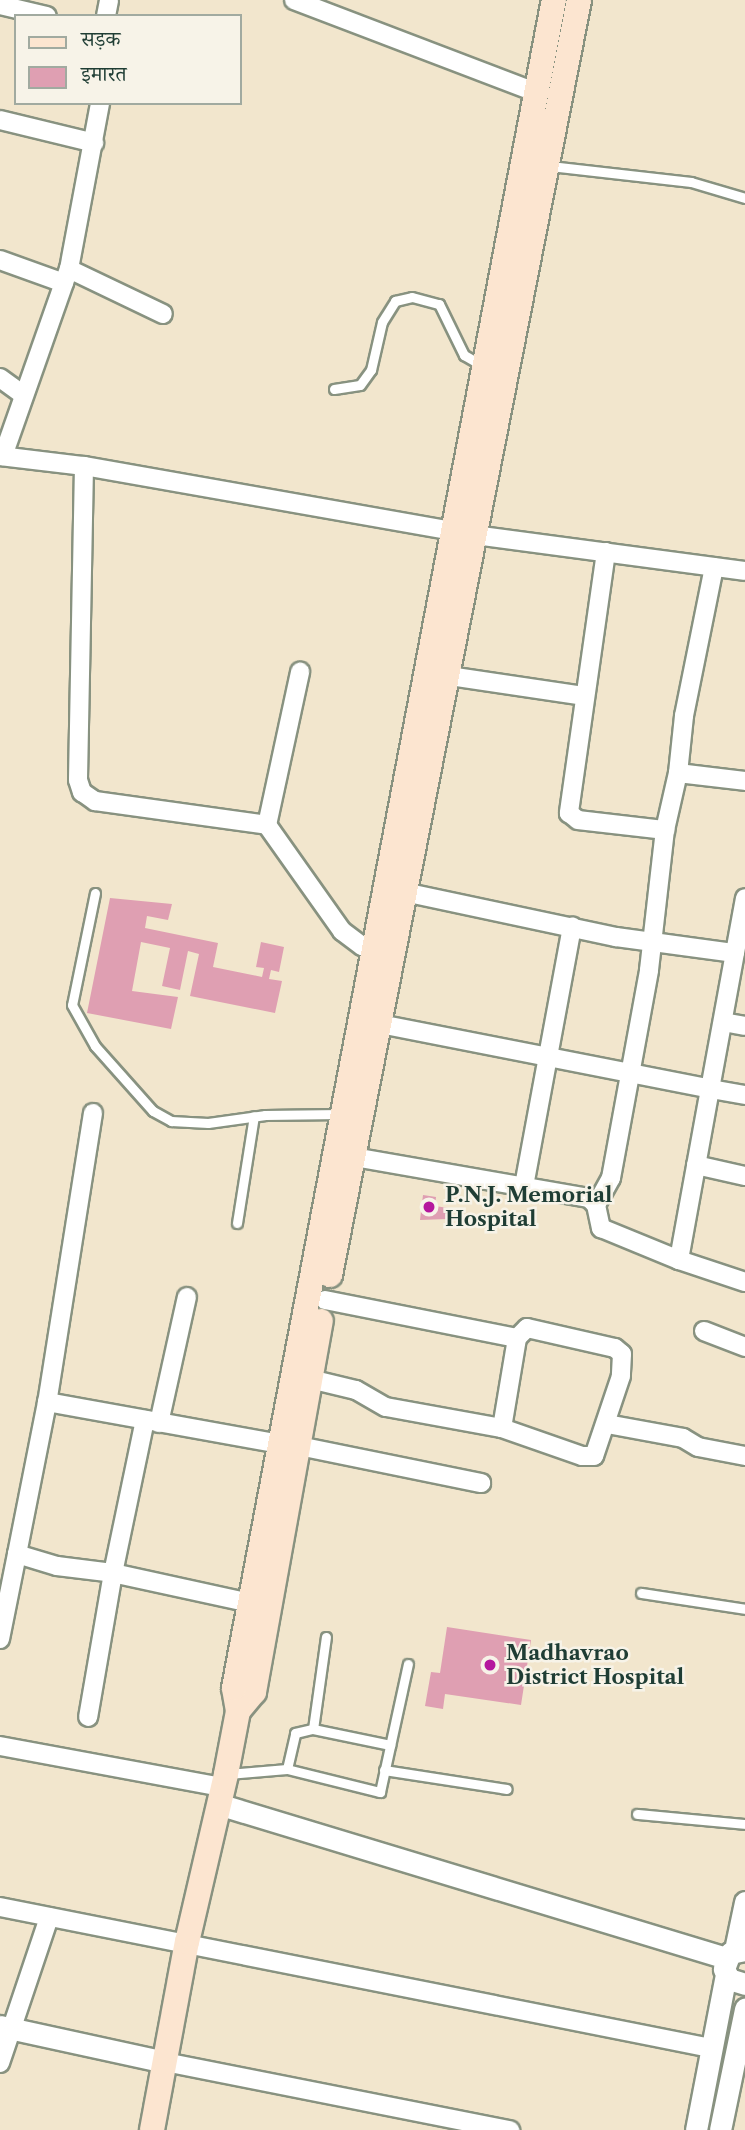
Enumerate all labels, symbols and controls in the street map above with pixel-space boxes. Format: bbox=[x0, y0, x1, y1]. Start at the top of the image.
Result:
legend bbox=[14, 14, 242, 105]
text: सड़क bbox=[81, 26, 120, 51]
text: इमारत bbox=[81, 61, 127, 86]
place label: P.N.J. Memorial Hospital bbox=[445, 1182, 612, 1232]
marker: P.N.J. Memorial Hospital bbox=[419, 1197, 439, 1217]
place label: Madhavrao District Hospital bbox=[506, 1640, 684, 1690]
marker: Madhavrao District Hospital bbox=[480, 1655, 500, 1675]

